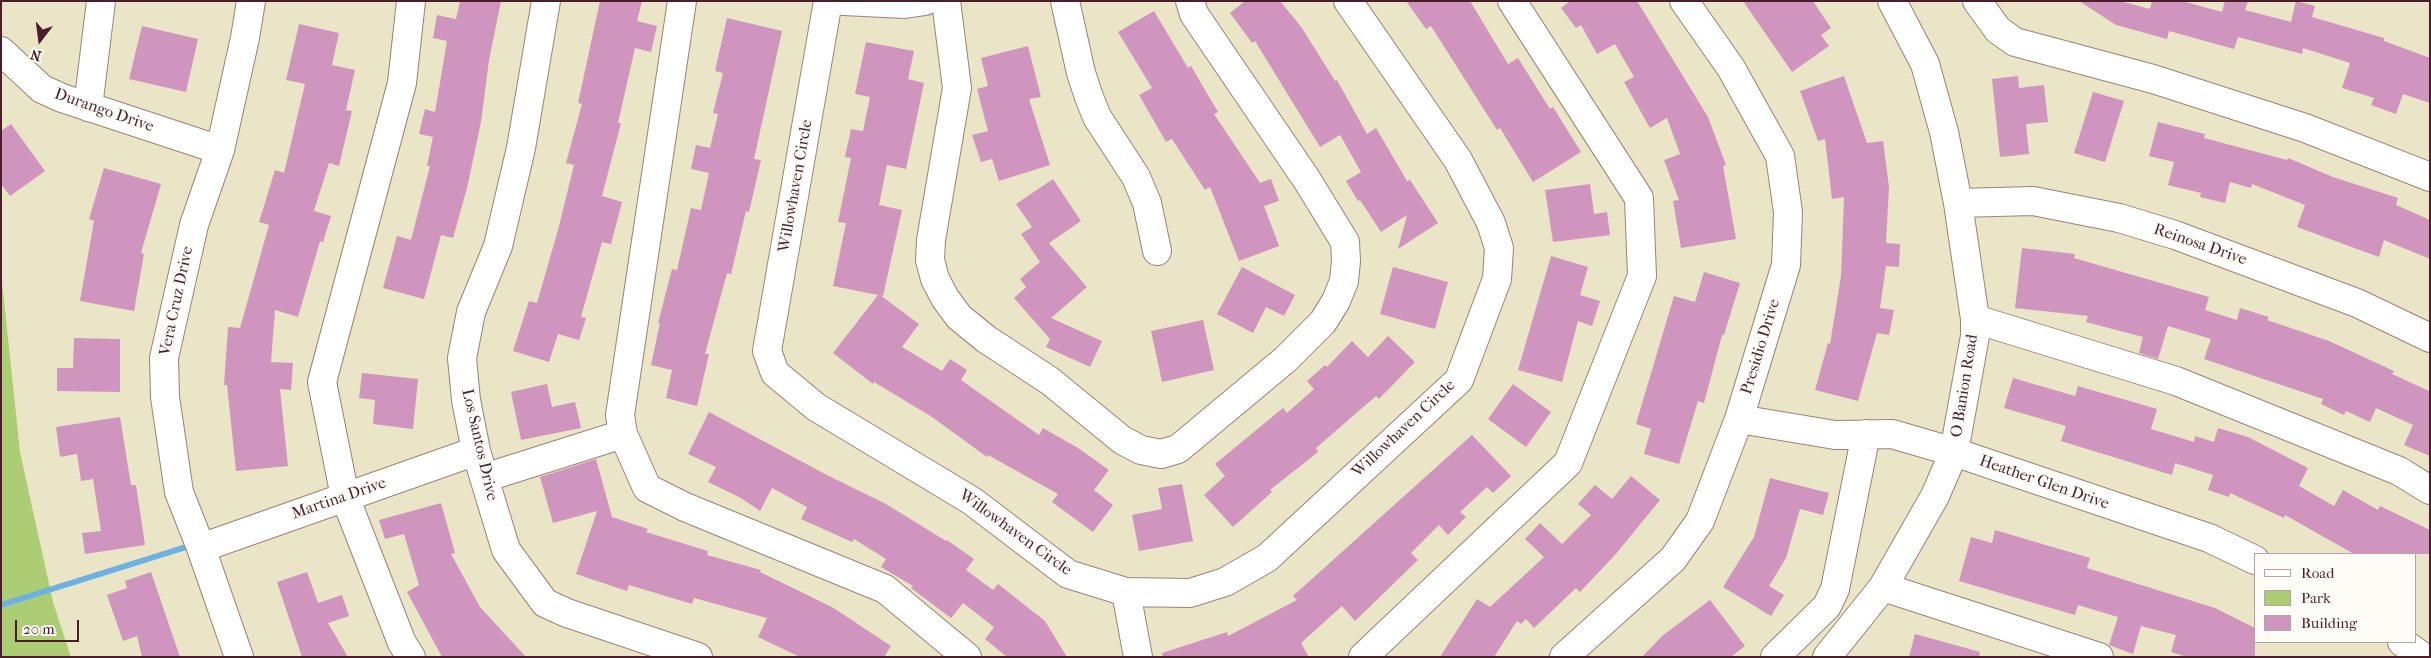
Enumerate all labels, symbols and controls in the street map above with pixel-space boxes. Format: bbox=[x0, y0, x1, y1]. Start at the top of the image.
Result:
north arrow bbox=[15, 15, 65, 65]
text: N bbox=[29, 45, 43, 65]
street label: Durango Drive bbox=[52, 85, 156, 137]
street label: Willowhaven Circle bbox=[775, 118, 817, 254]
street label: Reinosa Drive bbox=[2151, 220, 2249, 270]
street label: Vera Cruz Drive bbox=[156, 245, 198, 357]
street label: Presidio Drive bbox=[1737, 297, 1785, 397]
street label: O Banion Road bbox=[1947, 333, 1983, 439]
street label: Willowhaven Circle bbox=[1348, 376, 1460, 482]
street label: Los Santos Drive bbox=[457, 387, 501, 503]
street label: Heather Glen Drive bbox=[1977, 452, 2111, 514]
street label: Martina Drive bbox=[289, 474, 389, 524]
street label: Willowhaven Circle bbox=[955, 486, 1075, 580]
legend bbox=[2254, 553, 2416, 643]
text: Road bbox=[2301, 564, 2334, 582]
text: Park bbox=[2301, 589, 2331, 607]
scale bar bbox=[18, 610, 81, 642]
text: Building bbox=[2301, 614, 2357, 632]
text: 20 m bbox=[23, 620, 55, 638]

